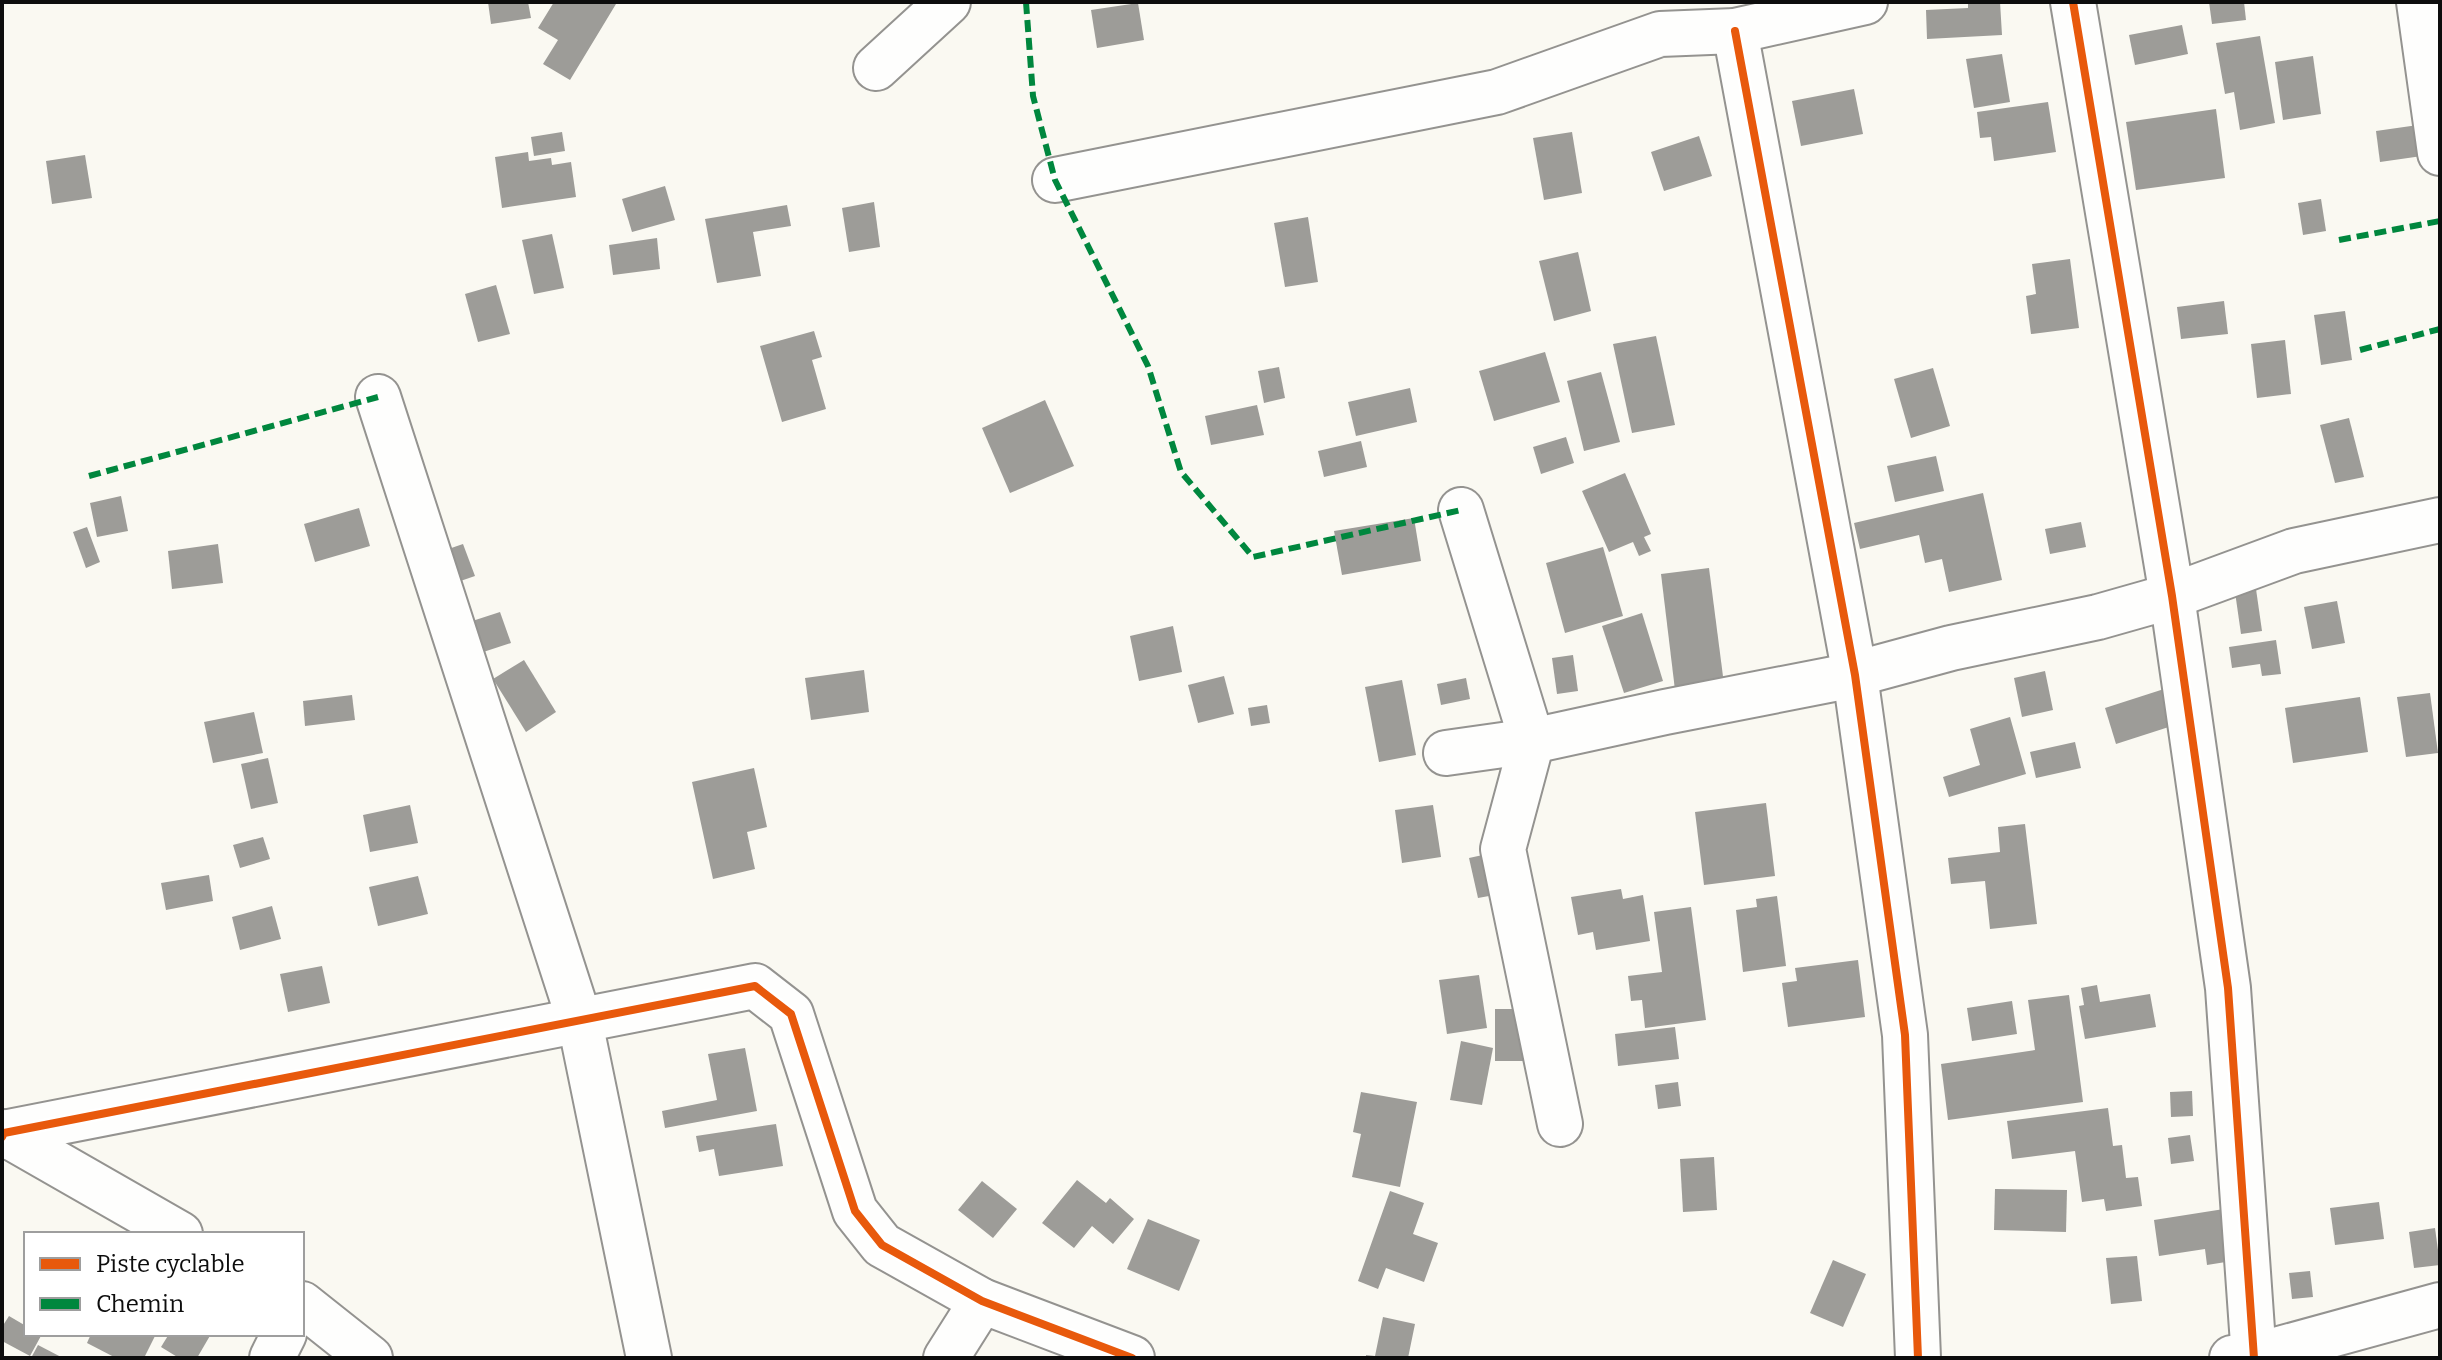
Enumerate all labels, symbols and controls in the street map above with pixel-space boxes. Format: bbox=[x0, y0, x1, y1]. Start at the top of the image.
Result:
legend bbox=[24, 1232, 304, 1336]
text: Piste cyclable bbox=[96, 1250, 245, 1278]
text: Chemin bbox=[96, 1290, 184, 1318]

